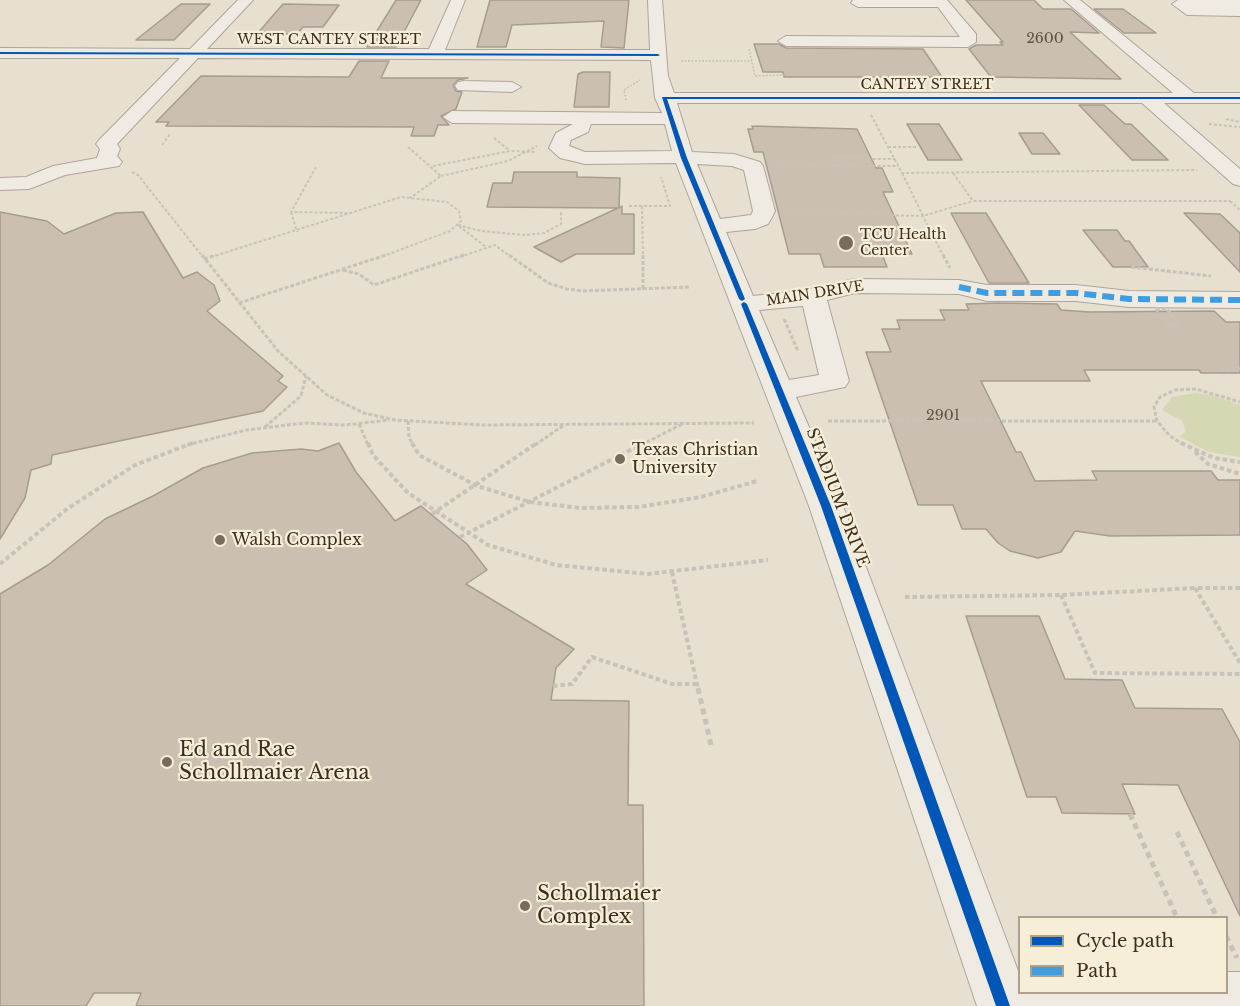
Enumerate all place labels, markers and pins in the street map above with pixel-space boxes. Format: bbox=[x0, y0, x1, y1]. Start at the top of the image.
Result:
place label: TCU Health Center bbox=[860, 227, 946, 260]
marker: TCU Health Center bbox=[837, 234, 855, 252]
place label: Texas Christian University bbox=[632, 440, 758, 478]
marker: Texas Christian University bbox=[613, 452, 627, 466]
place label: Walsh Complex bbox=[232, 530, 362, 550]
marker: Walsh Complex bbox=[213, 533, 227, 547]
place label: Ed and Rae Schollmaier Arena bbox=[179, 738, 370, 785]
marker: Ed and Rae Schollmaier Arena bbox=[160, 755, 174, 769]
place label: Schollmaier Complex bbox=[537, 882, 661, 929]
marker: Schollmaier Complex bbox=[518, 899, 532, 913]

